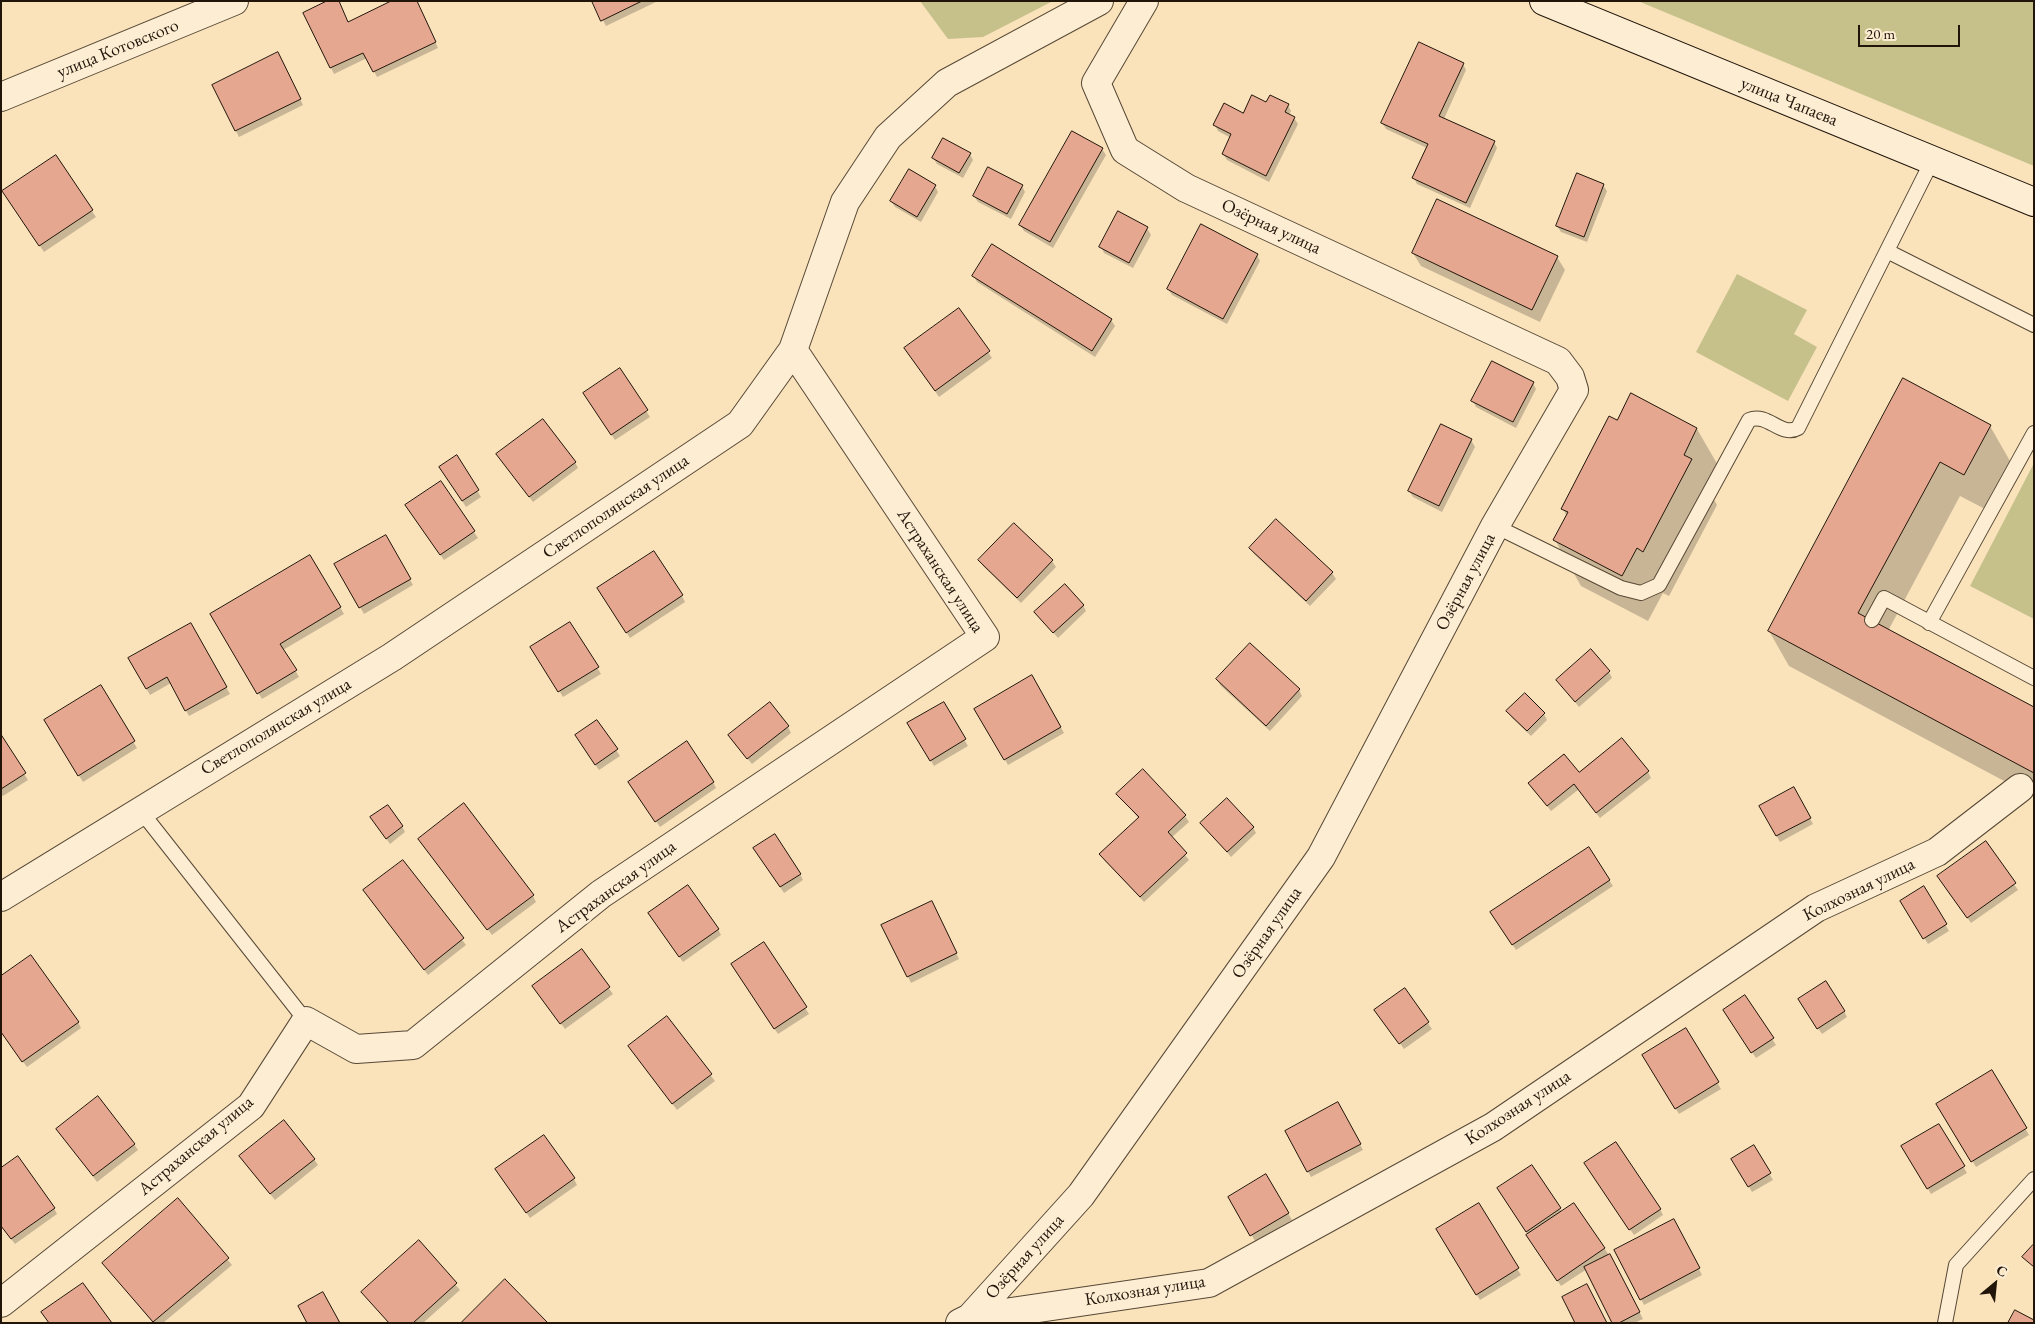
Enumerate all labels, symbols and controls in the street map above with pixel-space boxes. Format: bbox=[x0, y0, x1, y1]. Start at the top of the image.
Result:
street label: улица Котовского bbox=[54, 15, 182, 83]
scale bar bbox=[1860, 15, 1962, 47]
text: 20 m bbox=[1866, 24, 1895, 43]
street label: улица Чапаева bbox=[1737, 73, 1841, 131]
street label: Озёрная улица bbox=[1218, 195, 1324, 259]
street label: Светлополянская улица bbox=[539, 450, 693, 564]
street label: Астраханская улица bbox=[892, 505, 988, 637]
street label: Озёрная улица bbox=[1431, 530, 1501, 634]
street label: Светлополянская улица bbox=[197, 674, 355, 780]
street label: Астраханская улица bbox=[552, 836, 680, 938]
street label: Колхозная улица bbox=[1800, 854, 1918, 926]
street label: Озёрная улица bbox=[1227, 883, 1307, 983]
street label: Колхозная улица bbox=[1461, 1066, 1575, 1150]
street label: Астраханская улица bbox=[134, 1092, 258, 1200]
street label: Озёрная улица bbox=[981, 1210, 1069, 1304]
north arrow bbox=[1970, 1259, 2020, 1309]
text: С bbox=[1993, 1260, 2011, 1281]
street label: Колхозная улица bbox=[1083, 1271, 1207, 1311]

